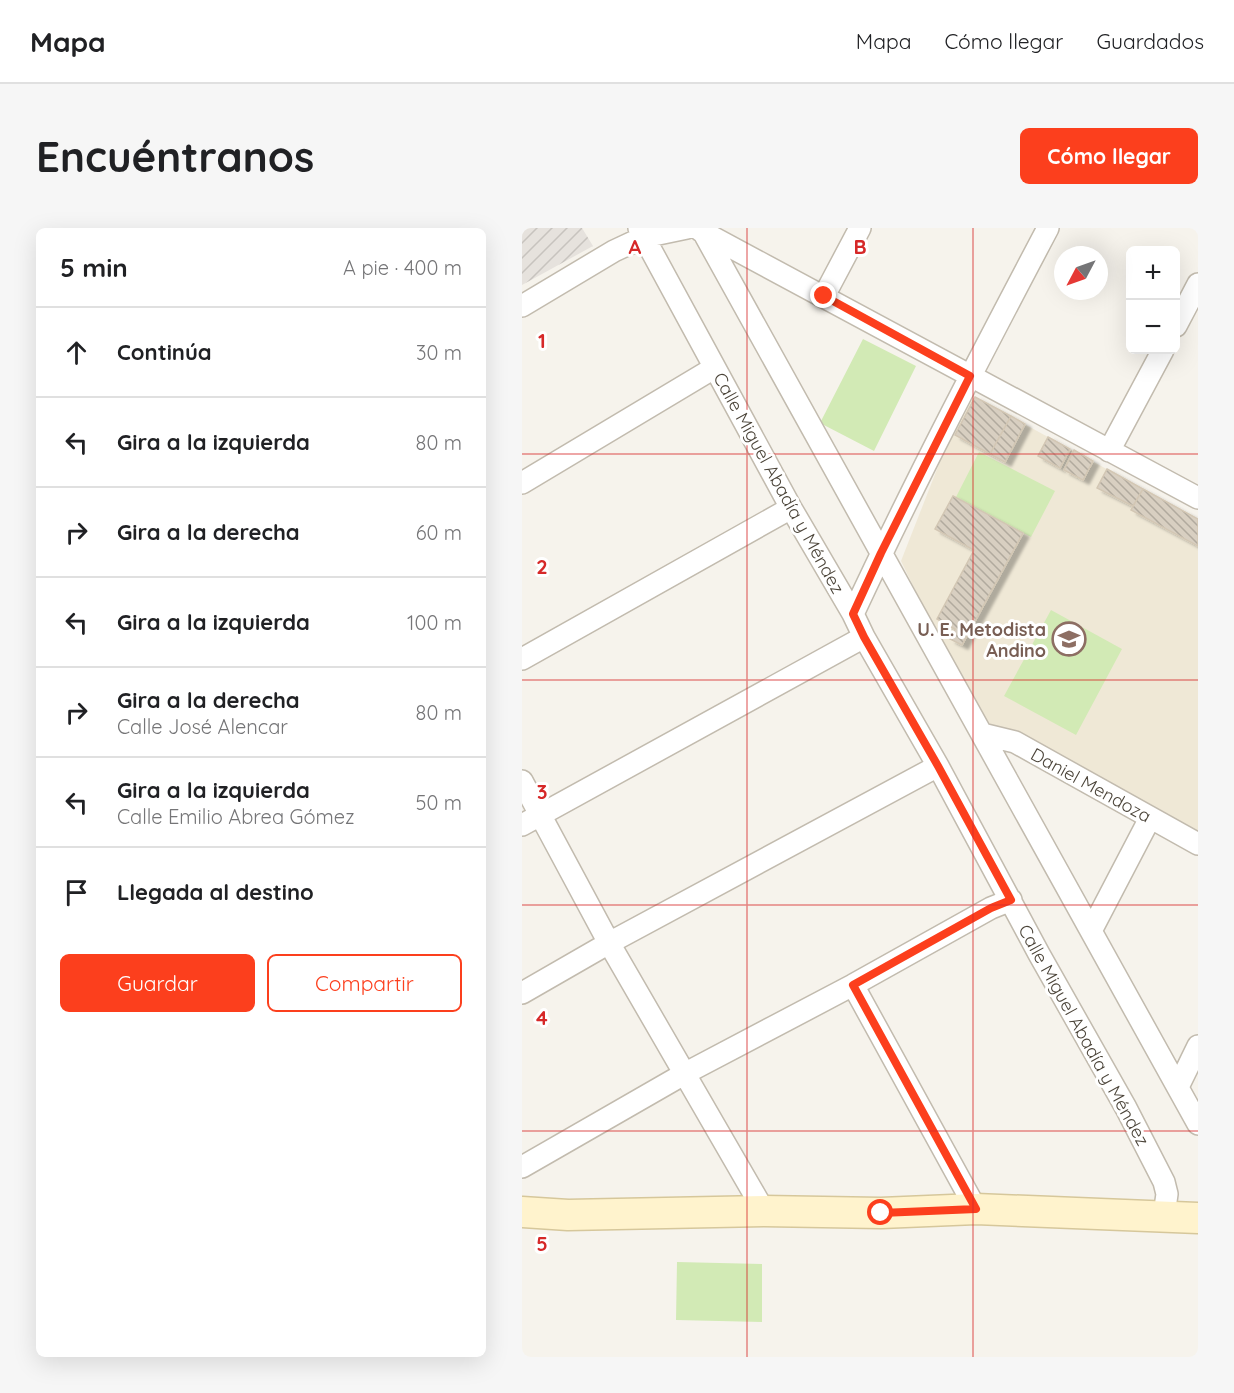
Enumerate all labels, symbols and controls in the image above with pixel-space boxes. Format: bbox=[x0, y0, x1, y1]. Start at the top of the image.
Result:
text: Mapa bbox=[30, 24, 106, 59]
text: Mapa bbox=[856, 28, 911, 54]
text: Cómo llegar bbox=[944, 28, 1063, 54]
text: Guardados bbox=[1096, 28, 1204, 54]
button: Cómo llegar bbox=[1020, 128, 1198, 184]
text: Encuéntranos bbox=[36, 130, 314, 183]
text: A bbox=[629, 234, 642, 259]
text: B bbox=[853, 234, 867, 259]
north arrow bbox=[1054, 246, 1108, 300]
map controls bbox=[1126, 246, 1180, 354]
button: + bbox=[1126, 246, 1180, 300]
text: 5 min bbox=[60, 251, 128, 284]
text: A pie · 400 m bbox=[343, 255, 462, 280]
route end bbox=[810, 282, 836, 308]
button: − bbox=[1126, 300, 1180, 354]
text: 1 bbox=[538, 328, 546, 353]
icon: ahead bbox=[60, 336, 93, 369]
text: Continúa bbox=[117, 338, 212, 366]
text: 30 m bbox=[416, 340, 462, 365]
street label: Calle Miguel Abadía y Méndez bbox=[708, 368, 850, 598]
icon: left bbox=[60, 426, 93, 459]
text: Gira a la izquierda bbox=[117, 428, 310, 456]
text: 80 m bbox=[416, 430, 462, 455]
icon: right bbox=[60, 516, 93, 549]
text: Gira a la derecha bbox=[117, 518, 300, 546]
text: 60 m bbox=[416, 520, 462, 545]
text: 2 bbox=[536, 554, 548, 579]
icon: left bbox=[60, 606, 93, 639]
text: Gira a la izquierda bbox=[117, 608, 310, 636]
text: 100 m bbox=[407, 610, 462, 635]
place label: U. E. Metodista Andino bbox=[917, 618, 1046, 662]
school or university icon: U. E. Metodista Andino bbox=[1051, 621, 1087, 657]
text: Gira a la derecha bbox=[117, 686, 300, 714]
icon: right bbox=[60, 696, 93, 729]
text: 80 m bbox=[416, 700, 462, 725]
text: Calle José Alencar bbox=[117, 714, 288, 739]
street label: Daniel Mendoza bbox=[1027, 742, 1155, 828]
text: Gira a la izquierda bbox=[117, 776, 310, 804]
text: 3 bbox=[537, 779, 547, 804]
icon: left bbox=[60, 786, 93, 819]
text: 50 m bbox=[416, 790, 462, 815]
text: Calle Emilio Abrea Gómez bbox=[117, 804, 355, 829]
icon: arrive bbox=[60, 876, 93, 909]
text: Llegada al destino bbox=[117, 878, 314, 906]
street label: Calle Miguel Abadía y Méndez bbox=[1013, 920, 1155, 1150]
button: Guardar bbox=[60, 954, 255, 1012]
button: Compartir bbox=[267, 954, 462, 1012]
text: 4 bbox=[536, 1005, 548, 1030]
route start bbox=[867, 1199, 893, 1225]
text: 5 bbox=[536, 1231, 548, 1256]

